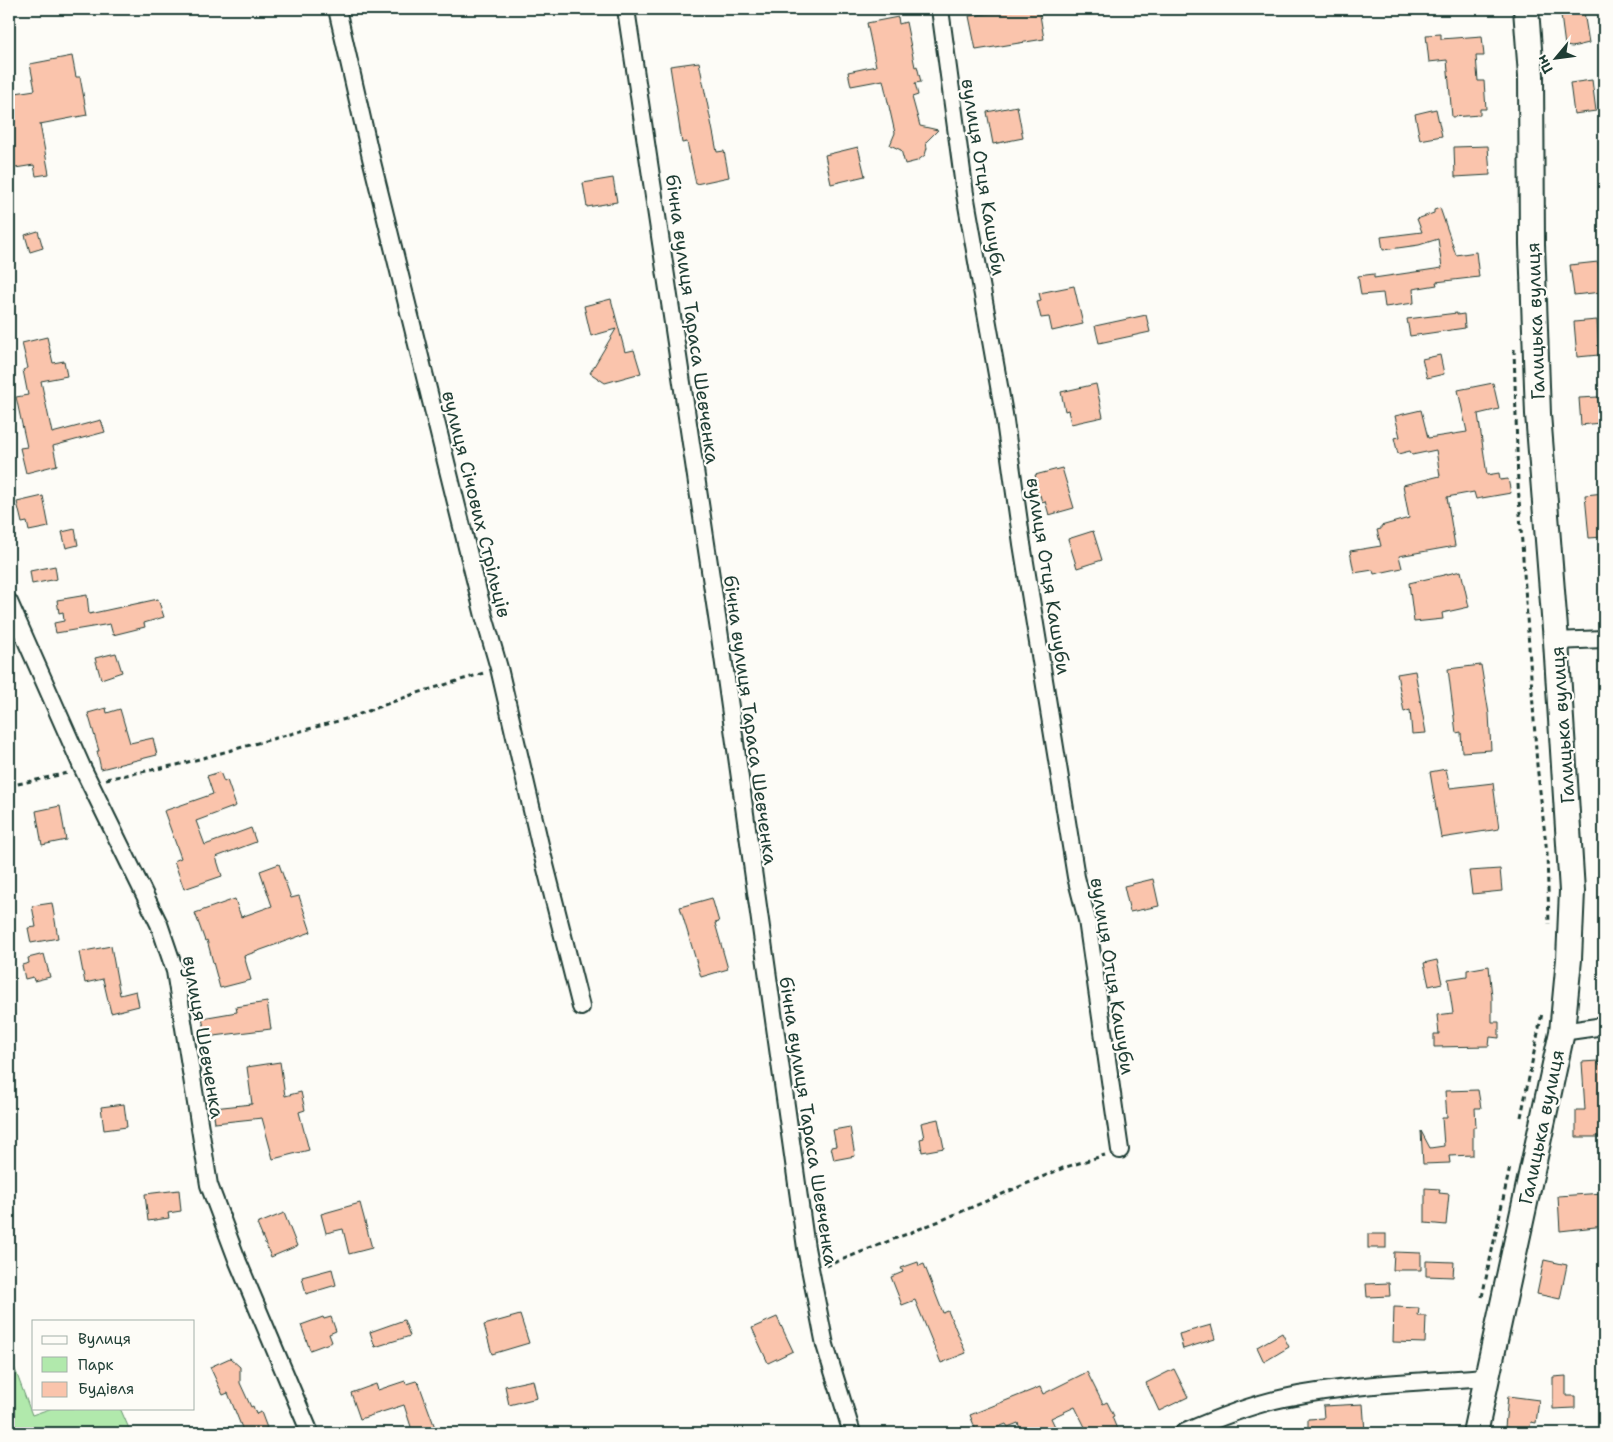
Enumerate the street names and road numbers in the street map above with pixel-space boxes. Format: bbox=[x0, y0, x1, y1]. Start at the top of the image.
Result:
street label: вулиця Отця Кашуби bbox=[956, 77, 1011, 277]
street label: бічна вулиця Тараса Шевченка bbox=[660, 173, 725, 466]
street label: Галицька вулиця bbox=[1520, 242, 1551, 400]
street label: вулиця Січових Стрільців bbox=[436, 388, 517, 620]
street label: вулиця Отця Кашуби bbox=[1021, 476, 1076, 676]
street label: бічна вулиця Тараса Шевченка bbox=[718, 574, 783, 867]
street label: Галицька вулиця bbox=[1545, 645, 1580, 804]
street label: вулиця Отця Кашуби bbox=[1085, 876, 1140, 1076]
street label: вулиця Шевченка bbox=[177, 954, 230, 1121]
street label: бічна вулиця Тараса Шевченка bbox=[773, 975, 844, 1268]
street label: Галицька вулиця bbox=[1513, 1047, 1570, 1207]

